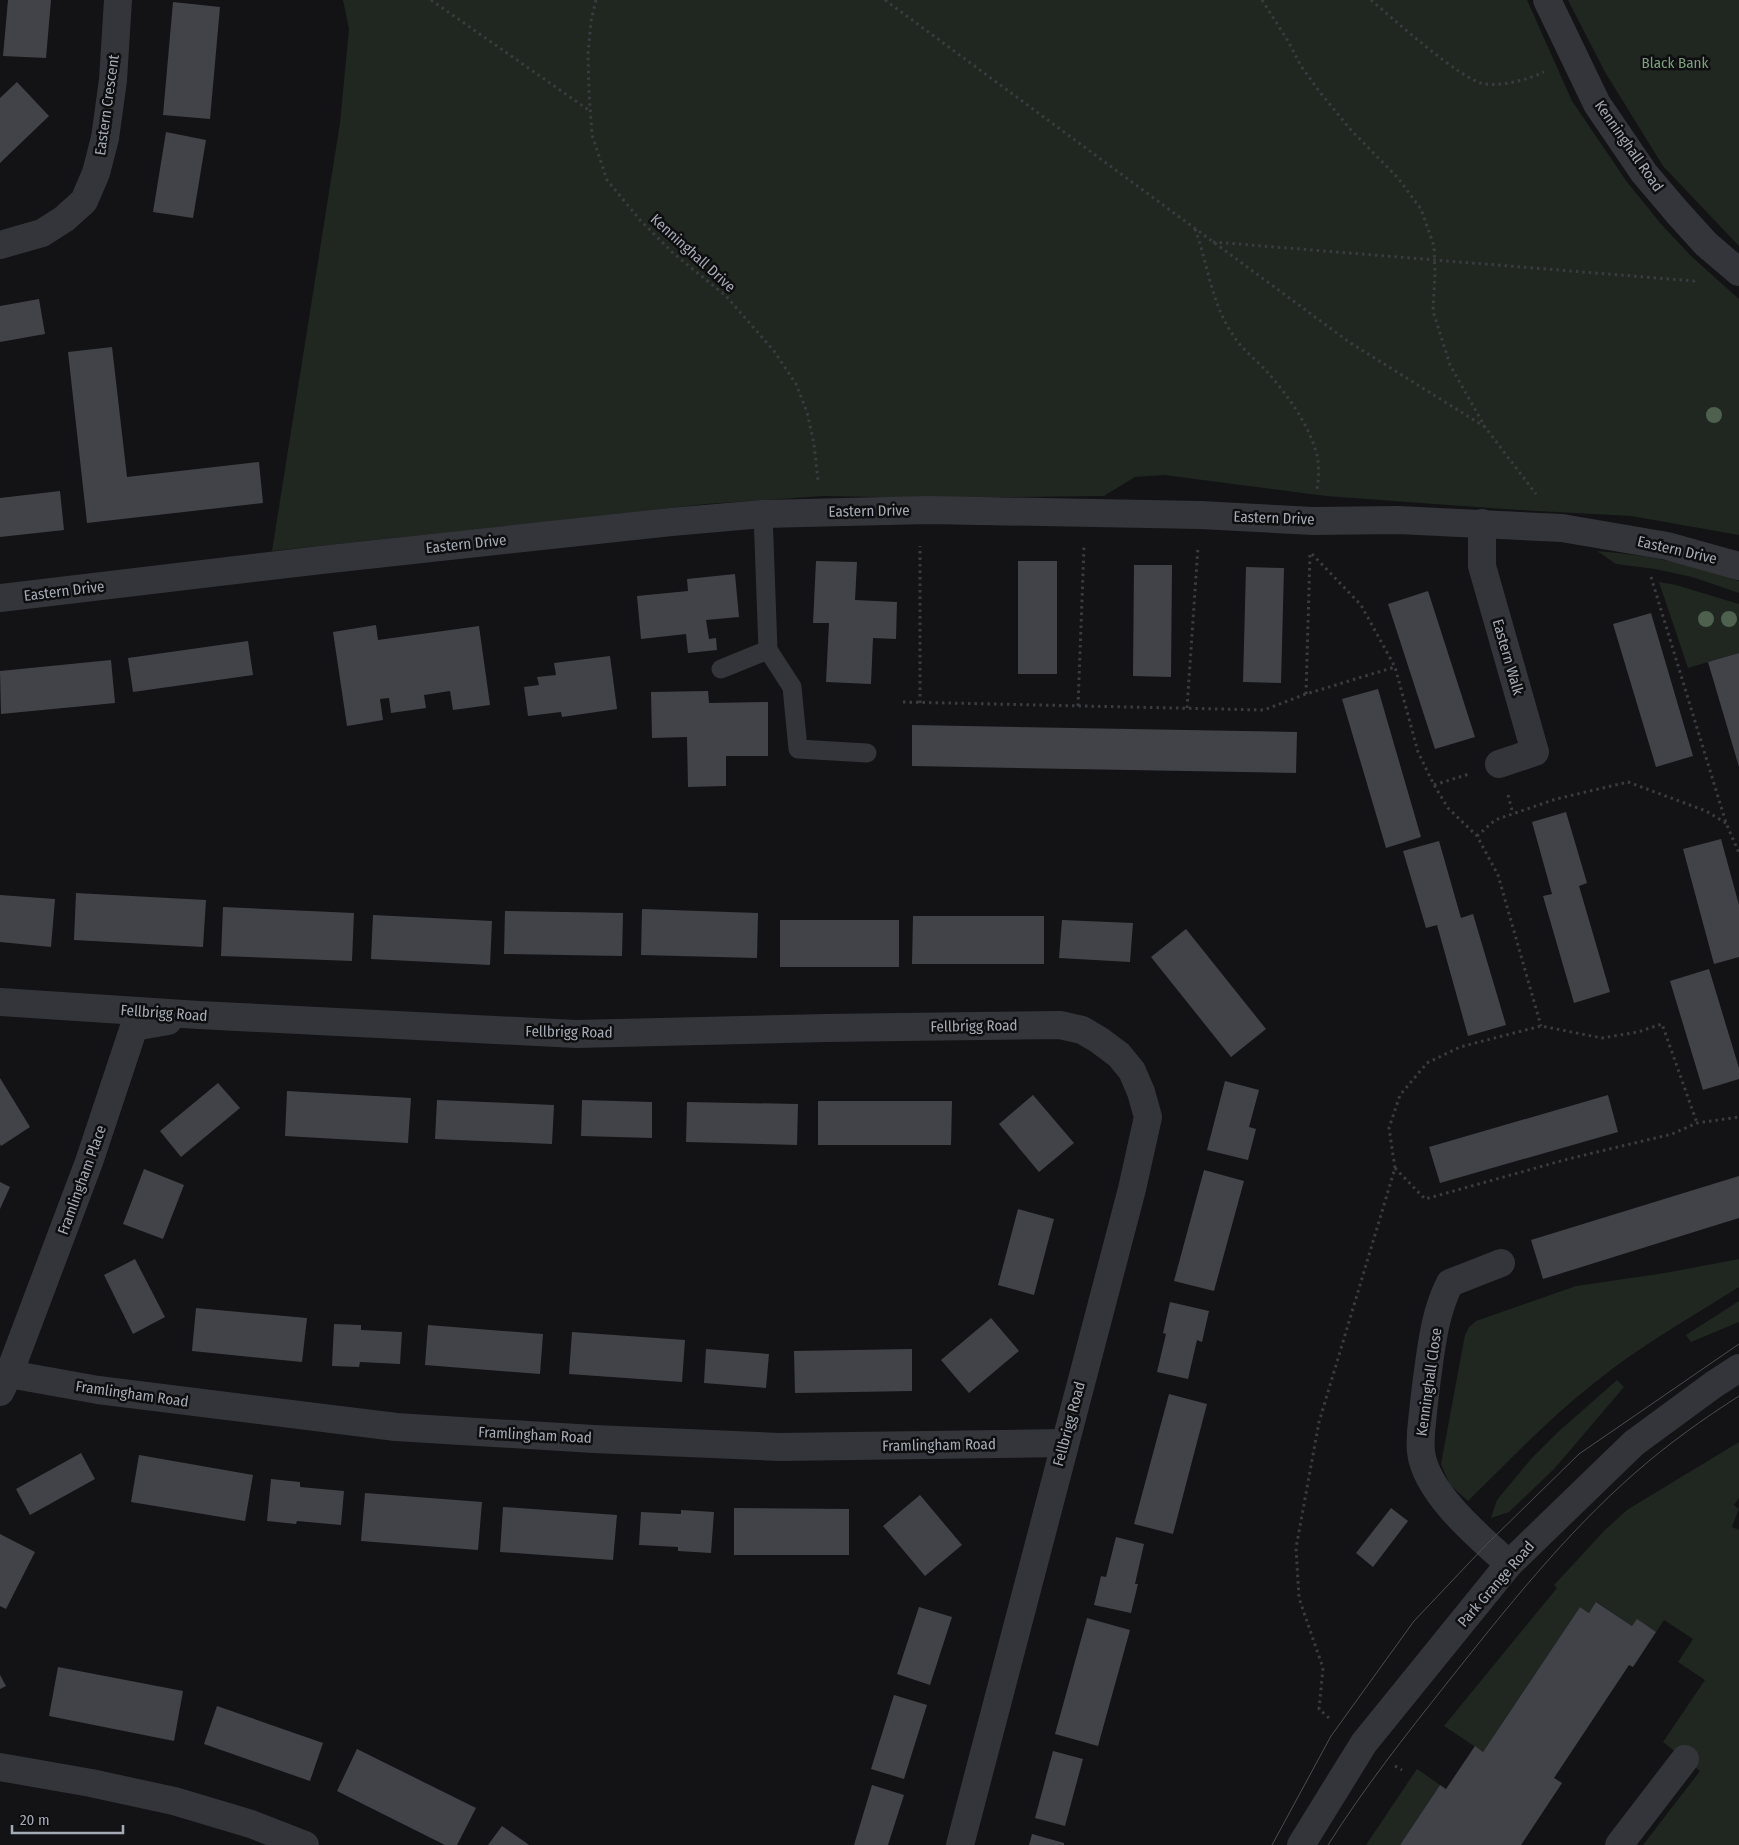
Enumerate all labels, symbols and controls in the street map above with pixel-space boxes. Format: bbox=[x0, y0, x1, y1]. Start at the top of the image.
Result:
street label: Eastern Crescent bbox=[91, 53, 123, 157]
park label: Black Bank bbox=[1642, 54, 1708, 72]
street label: Kenninghall Road bbox=[1591, 97, 1667, 195]
street label: Kenninghall Drive bbox=[647, 210, 739, 296]
street label: Eastern Drive bbox=[828, 501, 910, 521]
street label: Eastern Drive bbox=[1233, 508, 1315, 528]
street label: Eastern Drive bbox=[425, 531, 507, 557]
street label: Eastern Drive bbox=[1636, 532, 1718, 568]
street label: Eastern Drive bbox=[23, 577, 105, 605]
street label: Eastern Walk bbox=[1489, 617, 1527, 697]
street label: Fellbrigg Road bbox=[120, 1001, 208, 1025]
street label: Fellbrigg Road bbox=[930, 1016, 1018, 1036]
street label: Fellbrigg Road bbox=[525, 1022, 613, 1042]
street label: Framlingham Place bbox=[54, 1123, 110, 1237]
street label: Kenninghall Close bbox=[1412, 1327, 1446, 1437]
street label: Framlingham Road bbox=[74, 1377, 190, 1411]
street label: Fellbrigg Road bbox=[1049, 1380, 1089, 1468]
street label: Framlingham Road bbox=[478, 1423, 592, 1447]
street label: Framlingham Road bbox=[882, 1435, 996, 1455]
street label: Park Grange Road bbox=[1454, 1537, 1538, 1631]
scale bar bbox=[12, 1802, 124, 1834]
text: 20 m bbox=[20, 1811, 50, 1829]

